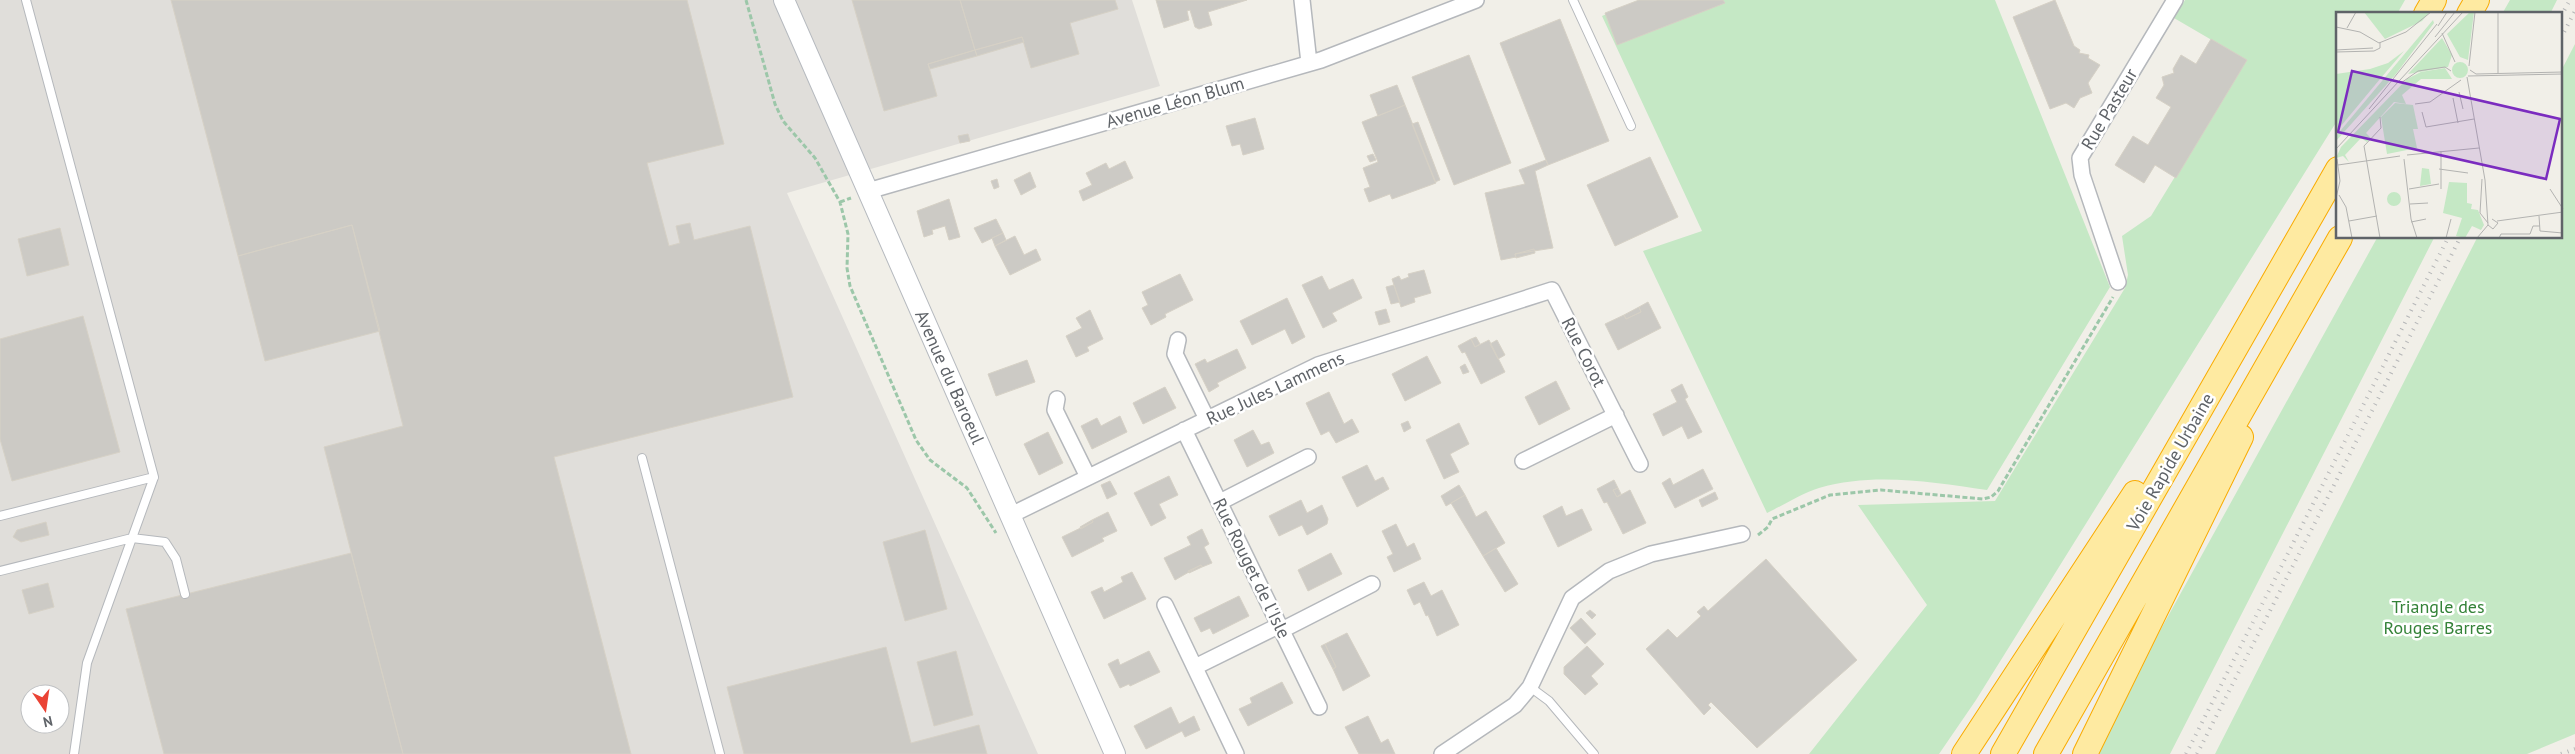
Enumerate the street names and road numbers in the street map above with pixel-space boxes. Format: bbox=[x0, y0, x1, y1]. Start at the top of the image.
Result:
street label: Rue Pasteur bbox=[2076, 64, 2142, 154]
street label: Avenue Léon Blum bbox=[1103, 71, 1247, 133]
street label: Avenue du Baroeul bbox=[910, 306, 990, 448]
street label: Rue Corot bbox=[1557, 313, 1611, 391]
street label: Rue Jules Lammens bbox=[1202, 346, 1348, 430]
street label: Voie Rapide Urbaine bbox=[2121, 389, 2219, 536]
street label: Rue Rouget de l'Isle bbox=[1208, 494, 1296, 642]

